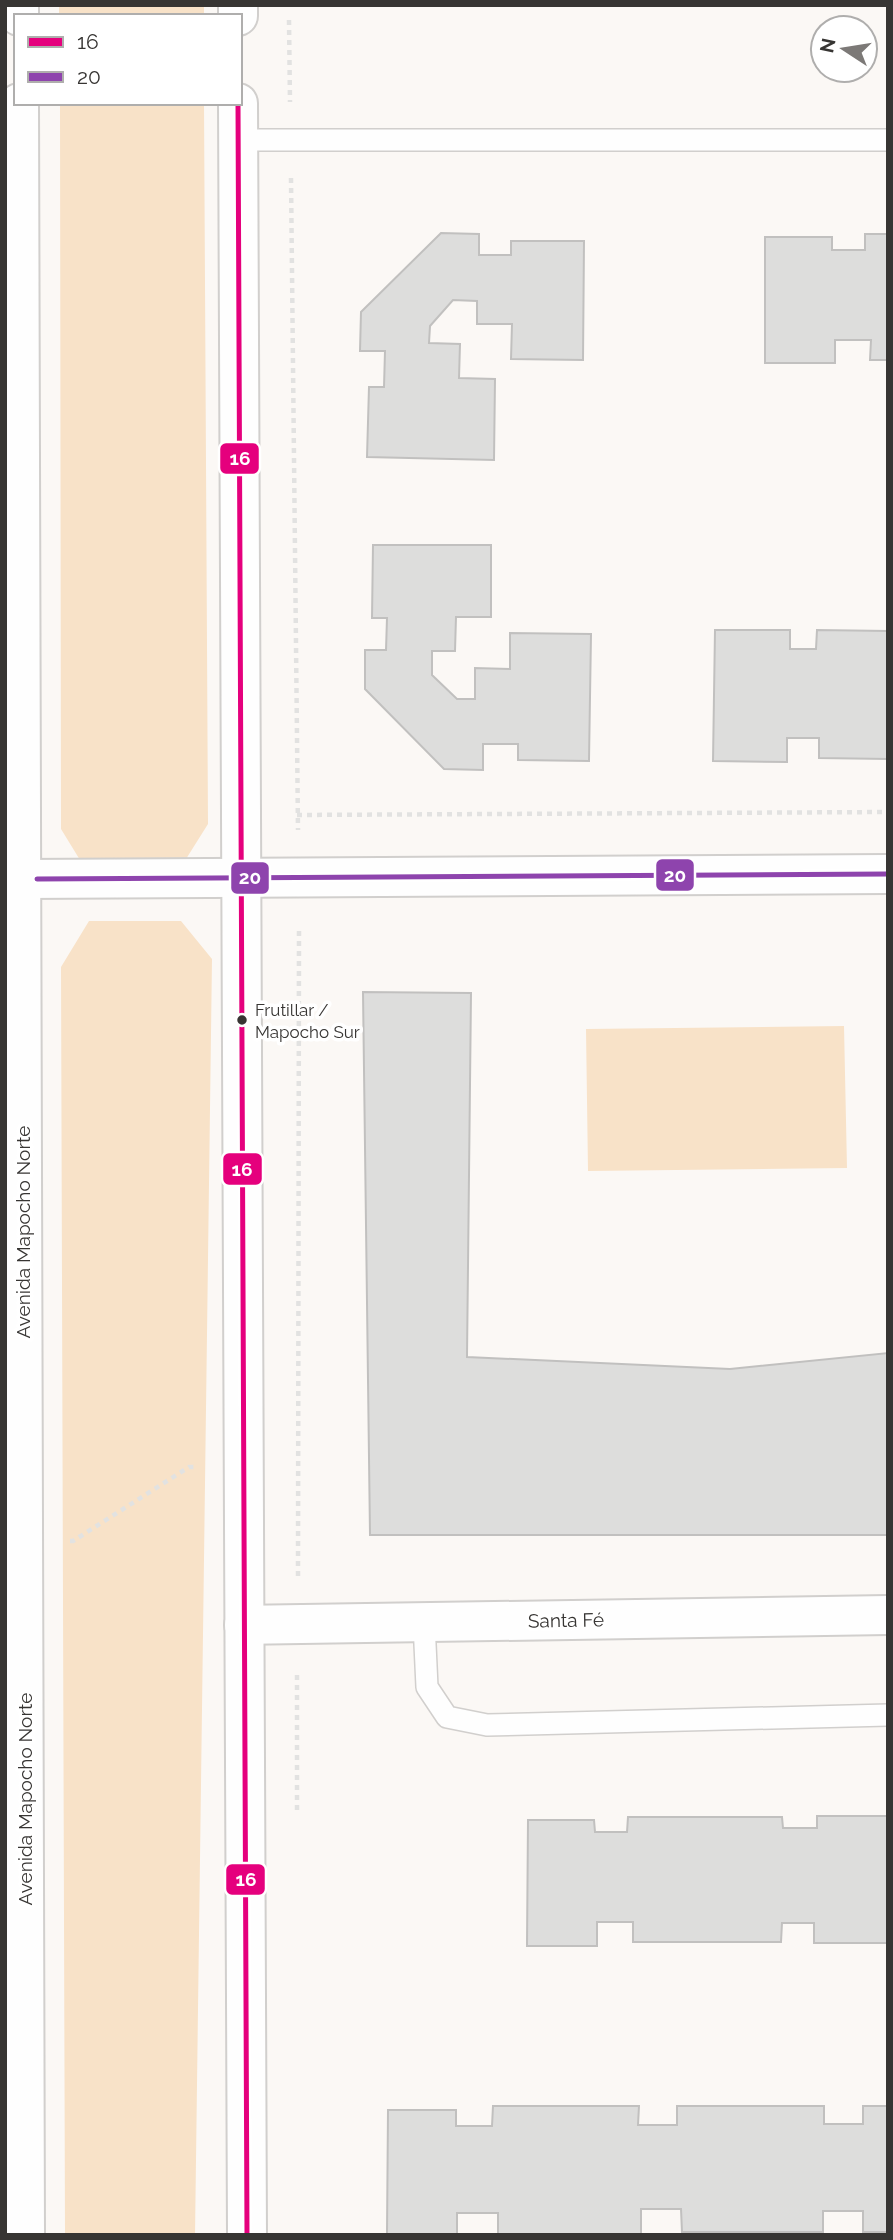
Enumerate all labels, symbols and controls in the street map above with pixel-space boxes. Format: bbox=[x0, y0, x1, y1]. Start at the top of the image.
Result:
legend bbox=[14, 14, 242, 105]
north arrow bbox=[809, 14, 879, 84]
text: 16 bbox=[77, 29, 99, 54]
text: N bbox=[815, 36, 840, 55]
text: 20 bbox=[77, 64, 101, 89]
line badge: 16 bbox=[219, 442, 260, 475]
text: 16 bbox=[230, 447, 250, 469]
line badge: 20 bbox=[655, 858, 695, 892]
line badge: 20 bbox=[230, 861, 270, 895]
text: 20 bbox=[664, 864, 686, 886]
text: 20 bbox=[239, 866, 261, 888]
place label: Frutillar / Mapocho Sur bbox=[255, 1000, 360, 1042]
marker: Frutillar / Mapocho Sur bbox=[235, 1013, 249, 1027]
street label: Avenida Mapocho Norte bbox=[12, 1126, 34, 1338]
line badge: 16 bbox=[222, 1152, 263, 1186]
text: 16 bbox=[232, 1158, 252, 1180]
street label: Santa Fé bbox=[528, 1608, 604, 1632]
street label: Avenida Mapocho Norte bbox=[14, 1693, 36, 1905]
line badge: 16 bbox=[225, 1863, 266, 1896]
text: 16 bbox=[236, 1868, 256, 1890]

